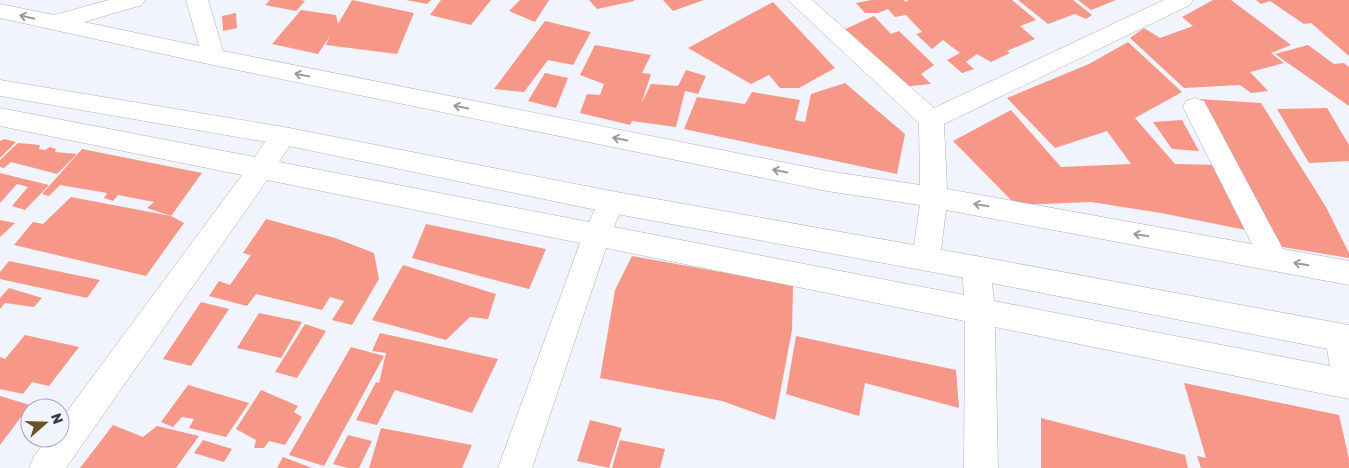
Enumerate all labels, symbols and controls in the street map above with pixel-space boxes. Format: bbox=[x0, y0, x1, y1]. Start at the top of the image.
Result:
one-way arrow bbox=[19, 12, 35, 21]
one-way arrow bbox=[294, 70, 310, 79]
one-way arrow bbox=[453, 102, 469, 111]
one-way arrow bbox=[613, 134, 629, 144]
one-way arrow bbox=[772, 166, 788, 176]
one-way arrow bbox=[974, 200, 990, 210]
one-way arrow bbox=[1134, 229, 1150, 239]
one-way arrow bbox=[1293, 259, 1309, 269]
north arrow bbox=[20, 398, 70, 448]
text: N bbox=[47, 411, 66, 426]

